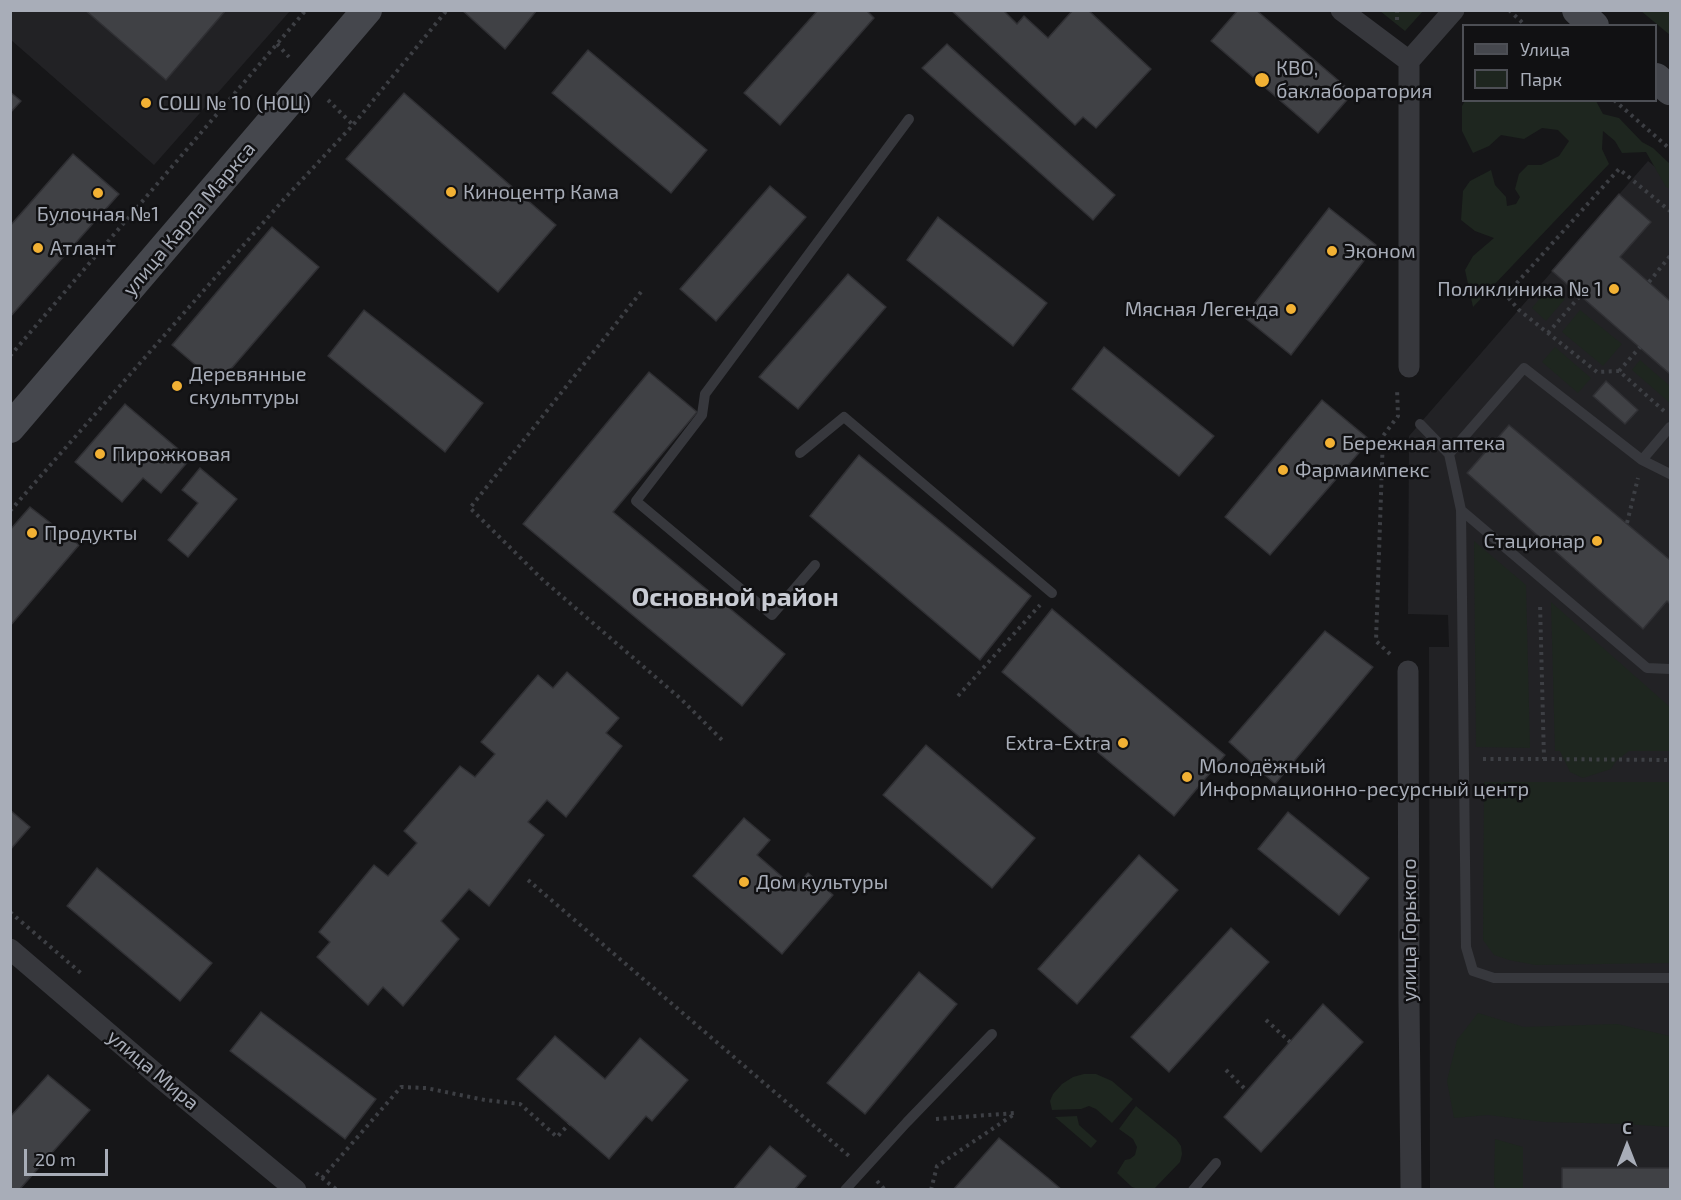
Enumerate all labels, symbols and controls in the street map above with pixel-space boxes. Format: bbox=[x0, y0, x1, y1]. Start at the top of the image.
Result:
legend bbox=[1462, 24, 1657, 102]
text: Улица bbox=[1520, 38, 1570, 60]
place label: КВО, баклаборатория bbox=[1276, 56, 1432, 103]
text: Парк bbox=[1520, 68, 1562, 90]
marker: КВО, баклаборатория bbox=[1253, 71, 1271, 89]
place label: СОШ № 10 (НОЦ) bbox=[158, 91, 311, 115]
marker: СОШ № 10 (НОЦ) bbox=[139, 96, 153, 110]
street label: улица Карла Маркса bbox=[118, 137, 260, 301]
place label: Киноцентр Кама bbox=[463, 180, 619, 204]
marker: Киноцентр Кама bbox=[444, 185, 458, 199]
marker: Булочная №1 bbox=[91, 186, 105, 200]
place label: Булочная №1 bbox=[37, 202, 159, 226]
place label: Атлант bbox=[50, 236, 116, 260]
place label: Эконом bbox=[1344, 239, 1416, 263]
marker: Атлант bbox=[31, 241, 45, 255]
marker: Эконом bbox=[1325, 244, 1339, 258]
place label: Поликлиника № 1 bbox=[1437, 277, 1602, 301]
marker: Поликлиника № 1 bbox=[1607, 282, 1621, 296]
place label: Мясная Легенда bbox=[1125, 297, 1279, 321]
marker: Мясная Легенда bbox=[1284, 302, 1298, 316]
place label: Деревянные скульптуры bbox=[189, 362, 307, 409]
marker: Деревянные скульптуры bbox=[170, 379, 184, 393]
place label: Бережная аптека bbox=[1342, 431, 1506, 455]
marker: Бережная аптека bbox=[1323, 436, 1337, 450]
place label: Пирожковая bbox=[112, 442, 231, 466]
marker: Пирожковая bbox=[93, 447, 107, 461]
place label: Фармаимпекс bbox=[1295, 458, 1430, 482]
marker: Фармаимпекс bbox=[1276, 463, 1290, 477]
place label: Продукты bbox=[44, 521, 137, 545]
marker: Продукты bbox=[25, 526, 39, 540]
place label: Стационар bbox=[1483, 529, 1585, 553]
marker: Стационар bbox=[1590, 534, 1604, 548]
district label: Основной район bbox=[631, 581, 839, 613]
place label: Extra-Extra bbox=[1005, 731, 1111, 755]
marker: Extra-Extra bbox=[1116, 736, 1130, 750]
place label: Молодёжный Информационно-ресурсный центр bbox=[1199, 754, 1529, 801]
marker: Молодёжный Информационно-ресурсный центр bbox=[1180, 770, 1194, 784]
street label: улица Горького bbox=[1397, 858, 1421, 1002]
place label: Дом культуры bbox=[756, 870, 888, 894]
marker: Дом культуры bbox=[737, 875, 751, 889]
street label: улица Мира bbox=[102, 1025, 204, 1115]
north arrow bbox=[1597, 1116, 1657, 1176]
text: С bbox=[1622, 1118, 1632, 1137]
scale bar bbox=[27, 1137, 111, 1175]
text: 20 m bbox=[35, 1148, 76, 1170]

